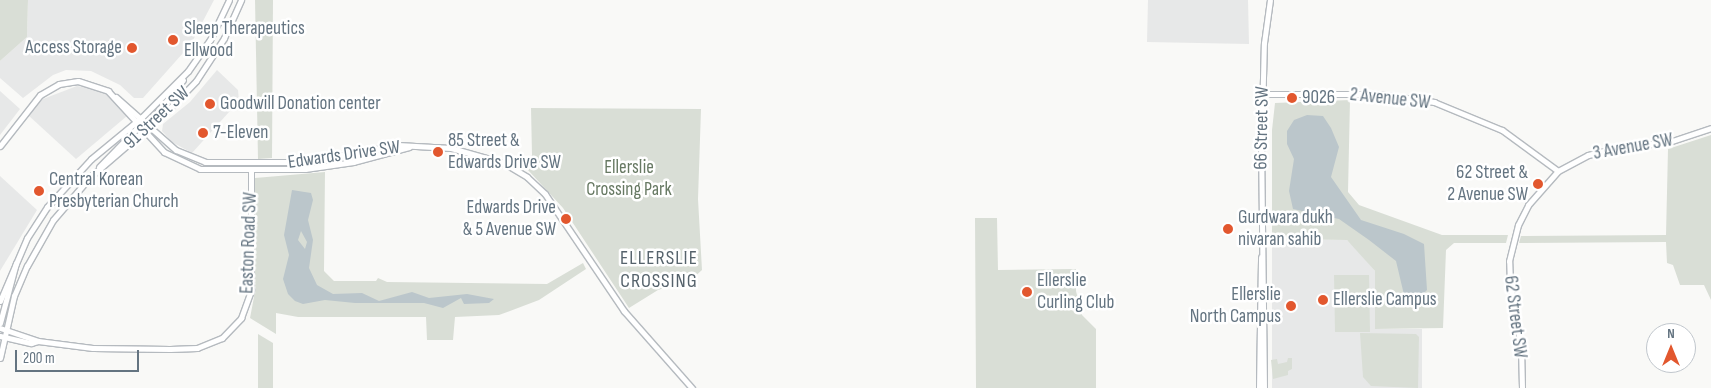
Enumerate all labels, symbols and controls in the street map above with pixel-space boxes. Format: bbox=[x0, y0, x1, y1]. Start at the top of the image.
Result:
place label: Sleep Therapeutics Ellwood bbox=[184, 18, 305, 62]
marker: Sleep Therapeutics Ellwood bbox=[166, 33, 180, 47]
place label: Access Storage bbox=[25, 37, 122, 59]
marker: Access Storage bbox=[126, 42, 138, 54]
street label: 91 Street SW bbox=[119, 82, 195, 154]
street label: 2 Avenue SW bbox=[1349, 83, 1431, 115]
street label: 66 Street SW bbox=[1250, 86, 1274, 170]
place label: 9026 bbox=[1302, 87, 1335, 109]
marker: 9026 bbox=[1286, 92, 1298, 104]
place label: Goodwill Donation center bbox=[220, 93, 381, 115]
marker: Goodwill Donation center bbox=[204, 98, 216, 110]
place label: 7-Eleven bbox=[213, 122, 268, 144]
marker: 7-Eleven bbox=[197, 127, 209, 139]
street label: 3 Avenue SW bbox=[1591, 129, 1675, 165]
place label: 85 Street & Edwards Drive SW bbox=[448, 130, 561, 174]
street label: Edwards Drive SW bbox=[286, 136, 402, 174]
marker: 85 Street & Edwards Drive SW bbox=[432, 146, 444, 158]
park label: Ellerslie Crossing Park bbox=[586, 157, 672, 201]
place label: 62 Street & 2 Avenue SW bbox=[1447, 162, 1528, 206]
place label: Central Korean Presbyterian Church bbox=[49, 169, 179, 213]
marker: 62 Street & 2 Avenue SW bbox=[1532, 178, 1544, 190]
marker: Central Korean Presbyterian Church bbox=[33, 185, 45, 197]
street label: Easton Road SW bbox=[236, 192, 262, 294]
place label: Edwards Drive & 5 Avenue SW bbox=[463, 197, 556, 241]
place label: Gurdwara dukh nivaran sahib bbox=[1238, 207, 1333, 251]
marker: Edwards Drive & 5 Avenue SW bbox=[560, 213, 572, 225]
marker: Gurdwara dukh nivaran sahib bbox=[1222, 223, 1234, 235]
district label: ELLERSLIE CROSSING bbox=[619, 246, 699, 293]
place label: Ellerslie Curling Club bbox=[1037, 270, 1114, 314]
street label: 62 Street SW bbox=[1499, 274, 1531, 360]
place label: Ellerslie North Campus bbox=[1190, 284, 1281, 328]
marker: Ellerslie Curling Club bbox=[1021, 286, 1033, 298]
place label: Ellerslie Campus bbox=[1333, 289, 1437, 311]
marker: Ellerslie Campus bbox=[1317, 294, 1329, 306]
marker: Ellerslie North Campus bbox=[1285, 300, 1297, 312]
north arrow bbox=[1646, 323, 1696, 373]
text: N bbox=[1667, 325, 1675, 342]
scale bar bbox=[18, 340, 141, 372]
text: 200 m bbox=[23, 349, 55, 368]

